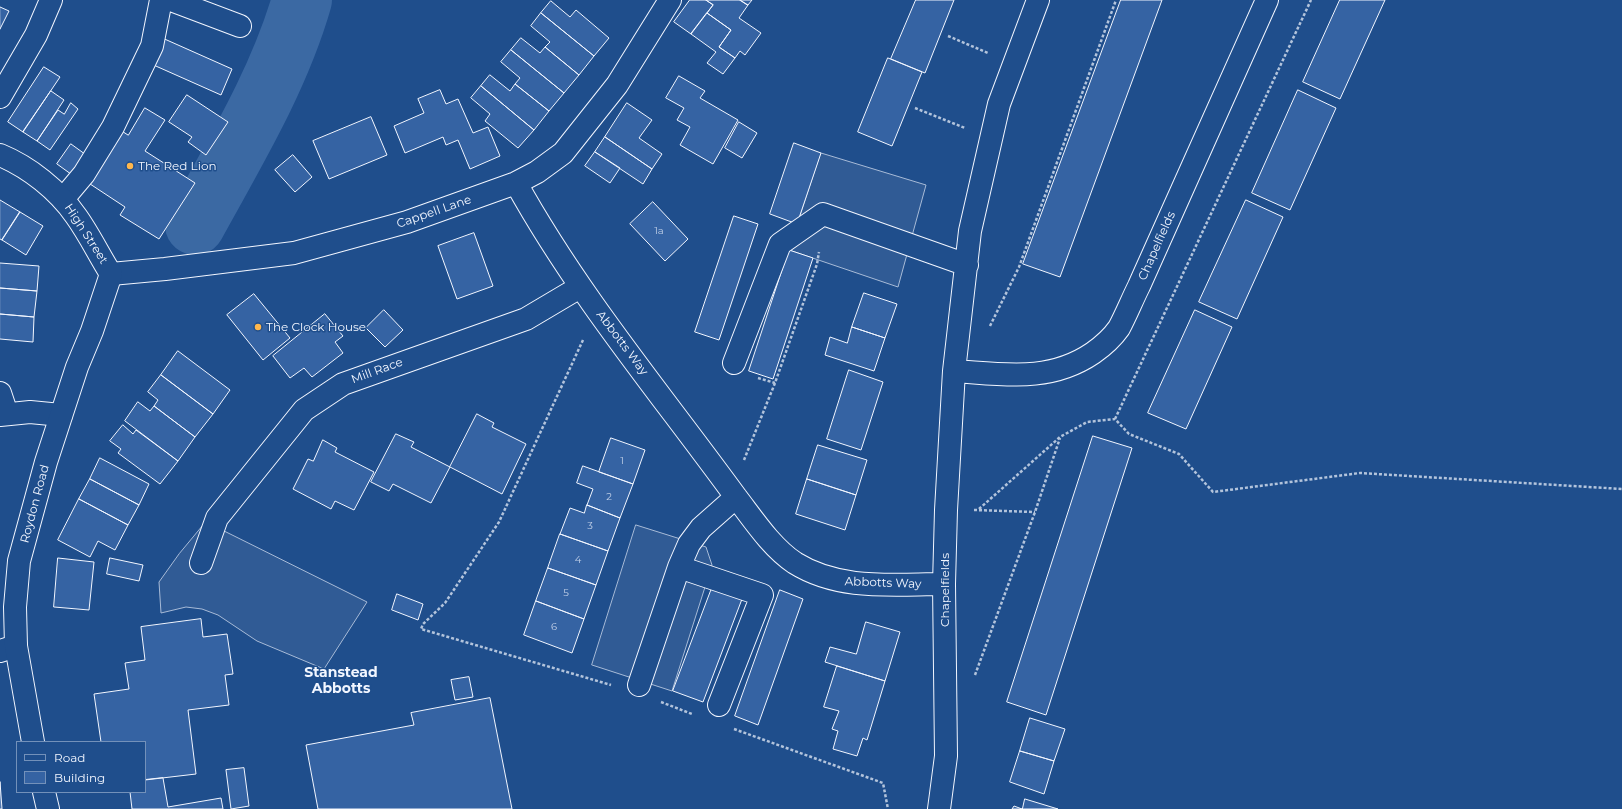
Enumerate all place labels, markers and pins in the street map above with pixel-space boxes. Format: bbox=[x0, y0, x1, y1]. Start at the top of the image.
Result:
place label: The Red Lion bbox=[138, 159, 217, 173]
marker: The Red Lion bbox=[125, 161, 135, 171]
place label: The Clock House bbox=[266, 320, 366, 334]
marker: The Clock House bbox=[253, 322, 263, 332]

